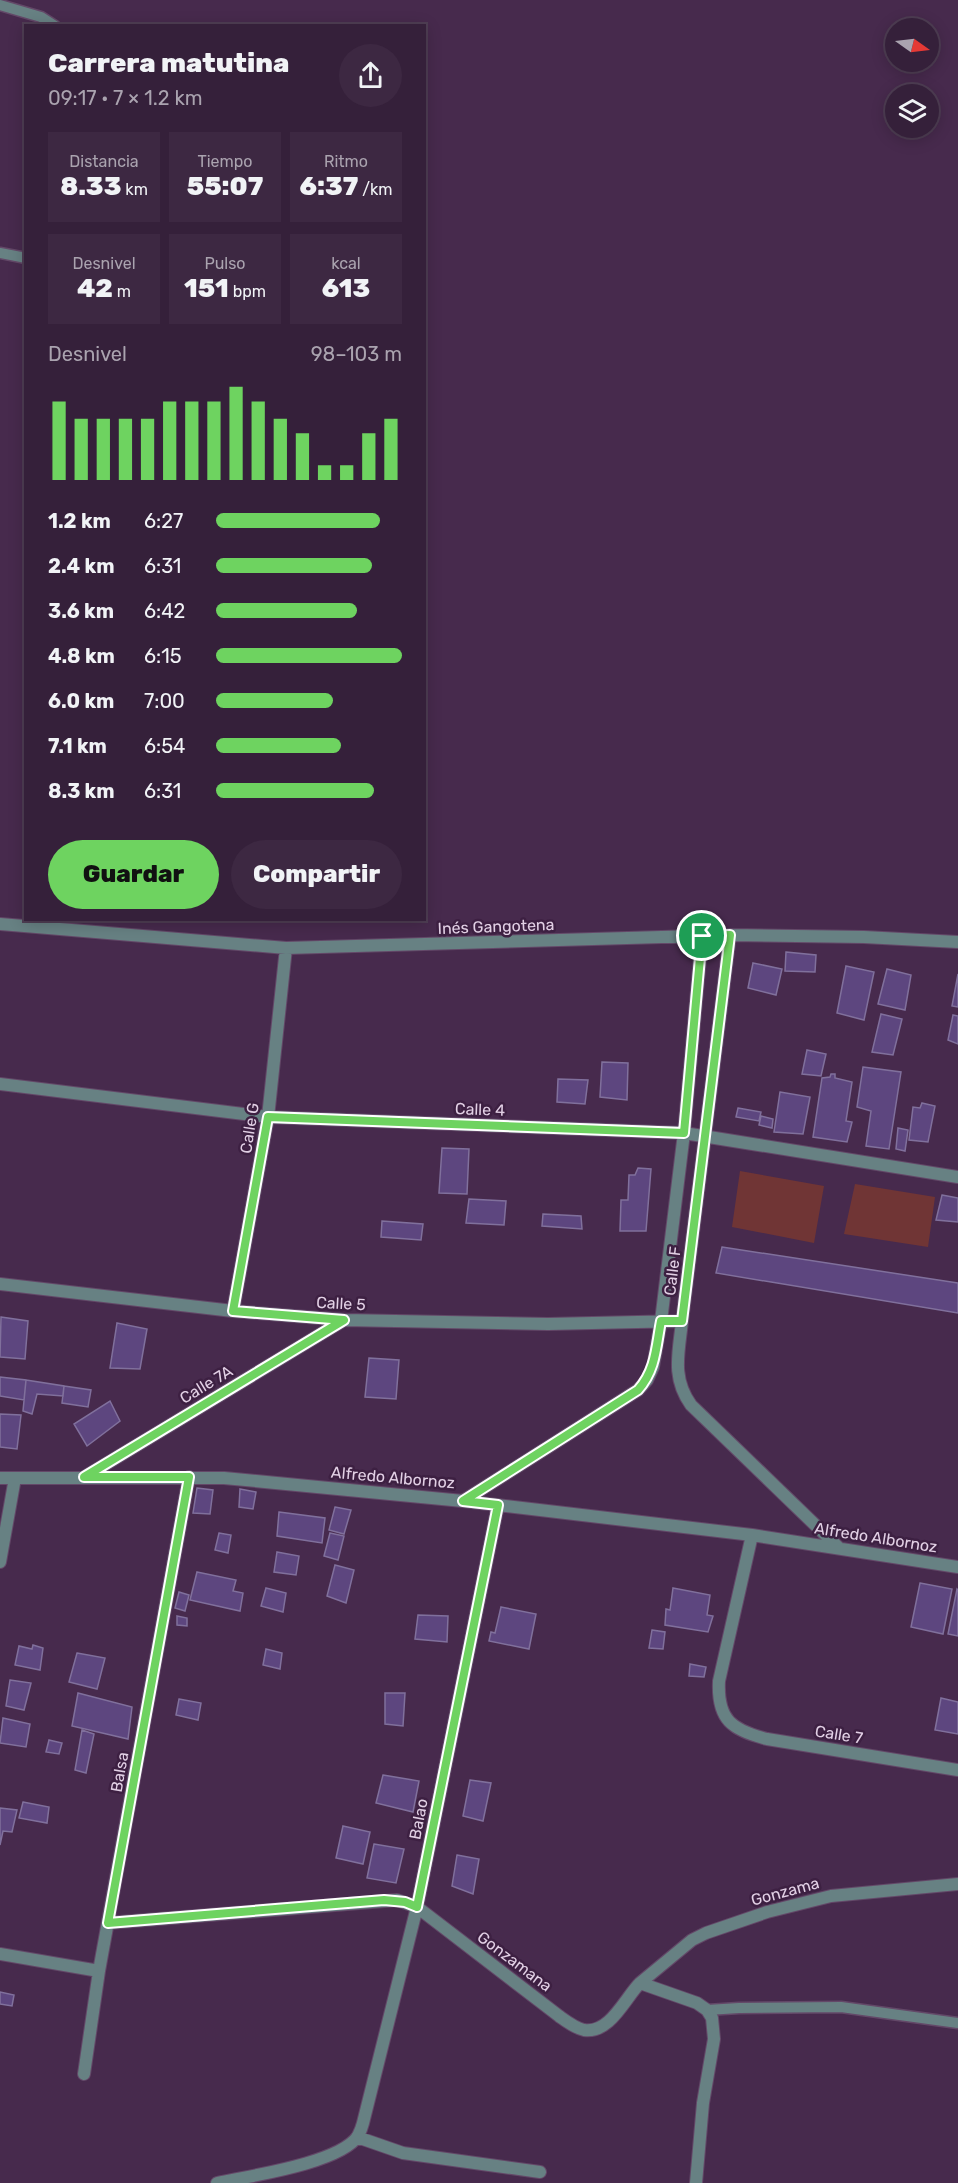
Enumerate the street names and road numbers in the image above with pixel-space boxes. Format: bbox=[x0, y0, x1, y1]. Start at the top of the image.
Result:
street label: Inés Gangotena bbox=[437, 915, 555, 938]
street label: Calle 4 bbox=[455, 1099, 505, 1120]
street label: Calle G bbox=[236, 1101, 263, 1155]
street label: Calle F bbox=[660, 1245, 685, 1297]
street label: Calle 5 bbox=[316, 1293, 366, 1314]
street label: Calle 7A bbox=[176, 1361, 236, 1408]
street label: Alfredo Albornoz bbox=[330, 1463, 456, 1492]
street label: Alfredo Albornoz bbox=[813, 1518, 939, 1557]
street label: Calle 7 bbox=[814, 1721, 864, 1748]
street label: Balsa bbox=[107, 1751, 132, 1794]
street label: Balao bbox=[405, 1797, 432, 1841]
street label: Gonzama bbox=[749, 1873, 821, 1910]
street label: Gonzamana bbox=[474, 1927, 556, 1996]

